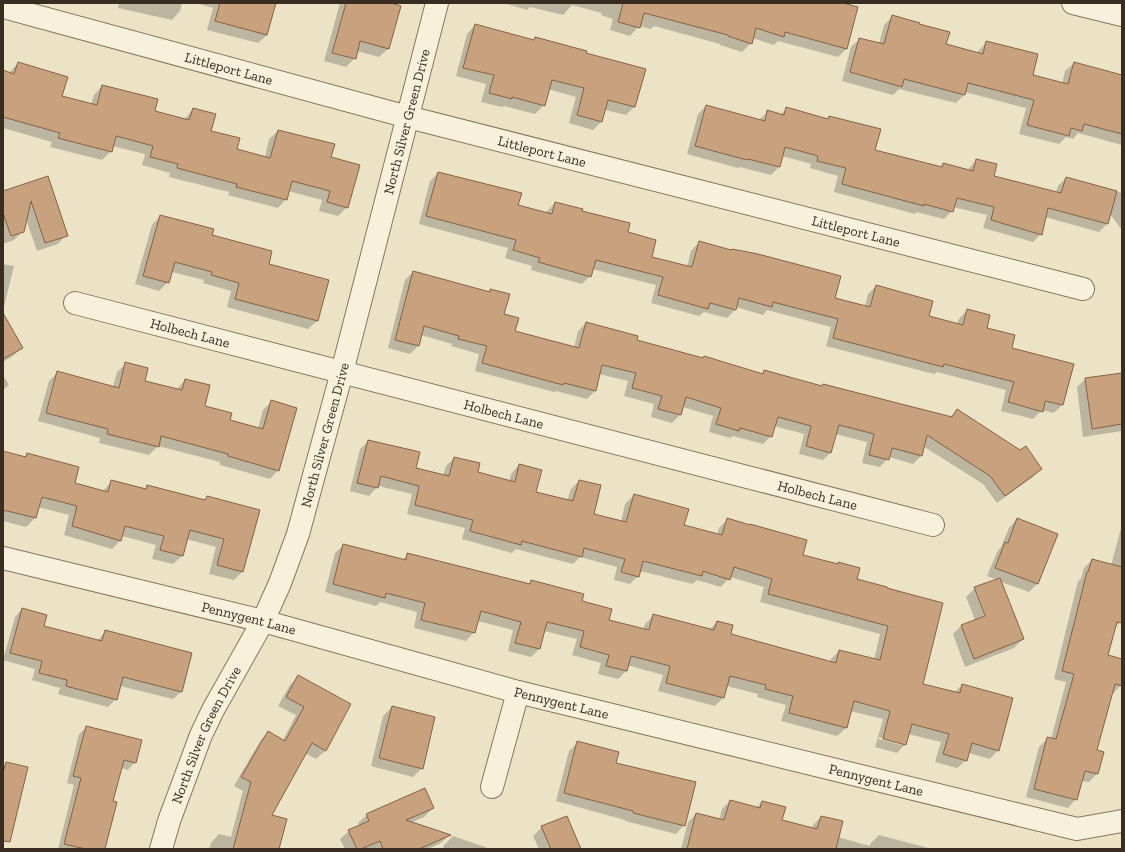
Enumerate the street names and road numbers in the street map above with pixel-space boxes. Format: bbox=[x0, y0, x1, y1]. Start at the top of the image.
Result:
street label: North Silver Green Drive bbox=[380, 47, 434, 196]
street label: Littleport Lane bbox=[183, 49, 275, 89]
street label: Littleport Lane bbox=[496, 132, 588, 171]
street label: Littleport Lane bbox=[810, 212, 902, 251]
street label: Holbech Lane bbox=[148, 315, 232, 352]
street label: North Silver Green Drive bbox=[298, 361, 353, 510]
street label: Holbech Lane bbox=[462, 396, 546, 433]
street label: Holbech Lane bbox=[776, 477, 859, 514]
street label: Pennygent Lane bbox=[200, 598, 298, 639]
street label: North Silver Green Drive bbox=[168, 663, 245, 806]
street label: Pennygent Lane bbox=[512, 683, 611, 723]
street label: Pennygent Lane bbox=[827, 760, 925, 800]

